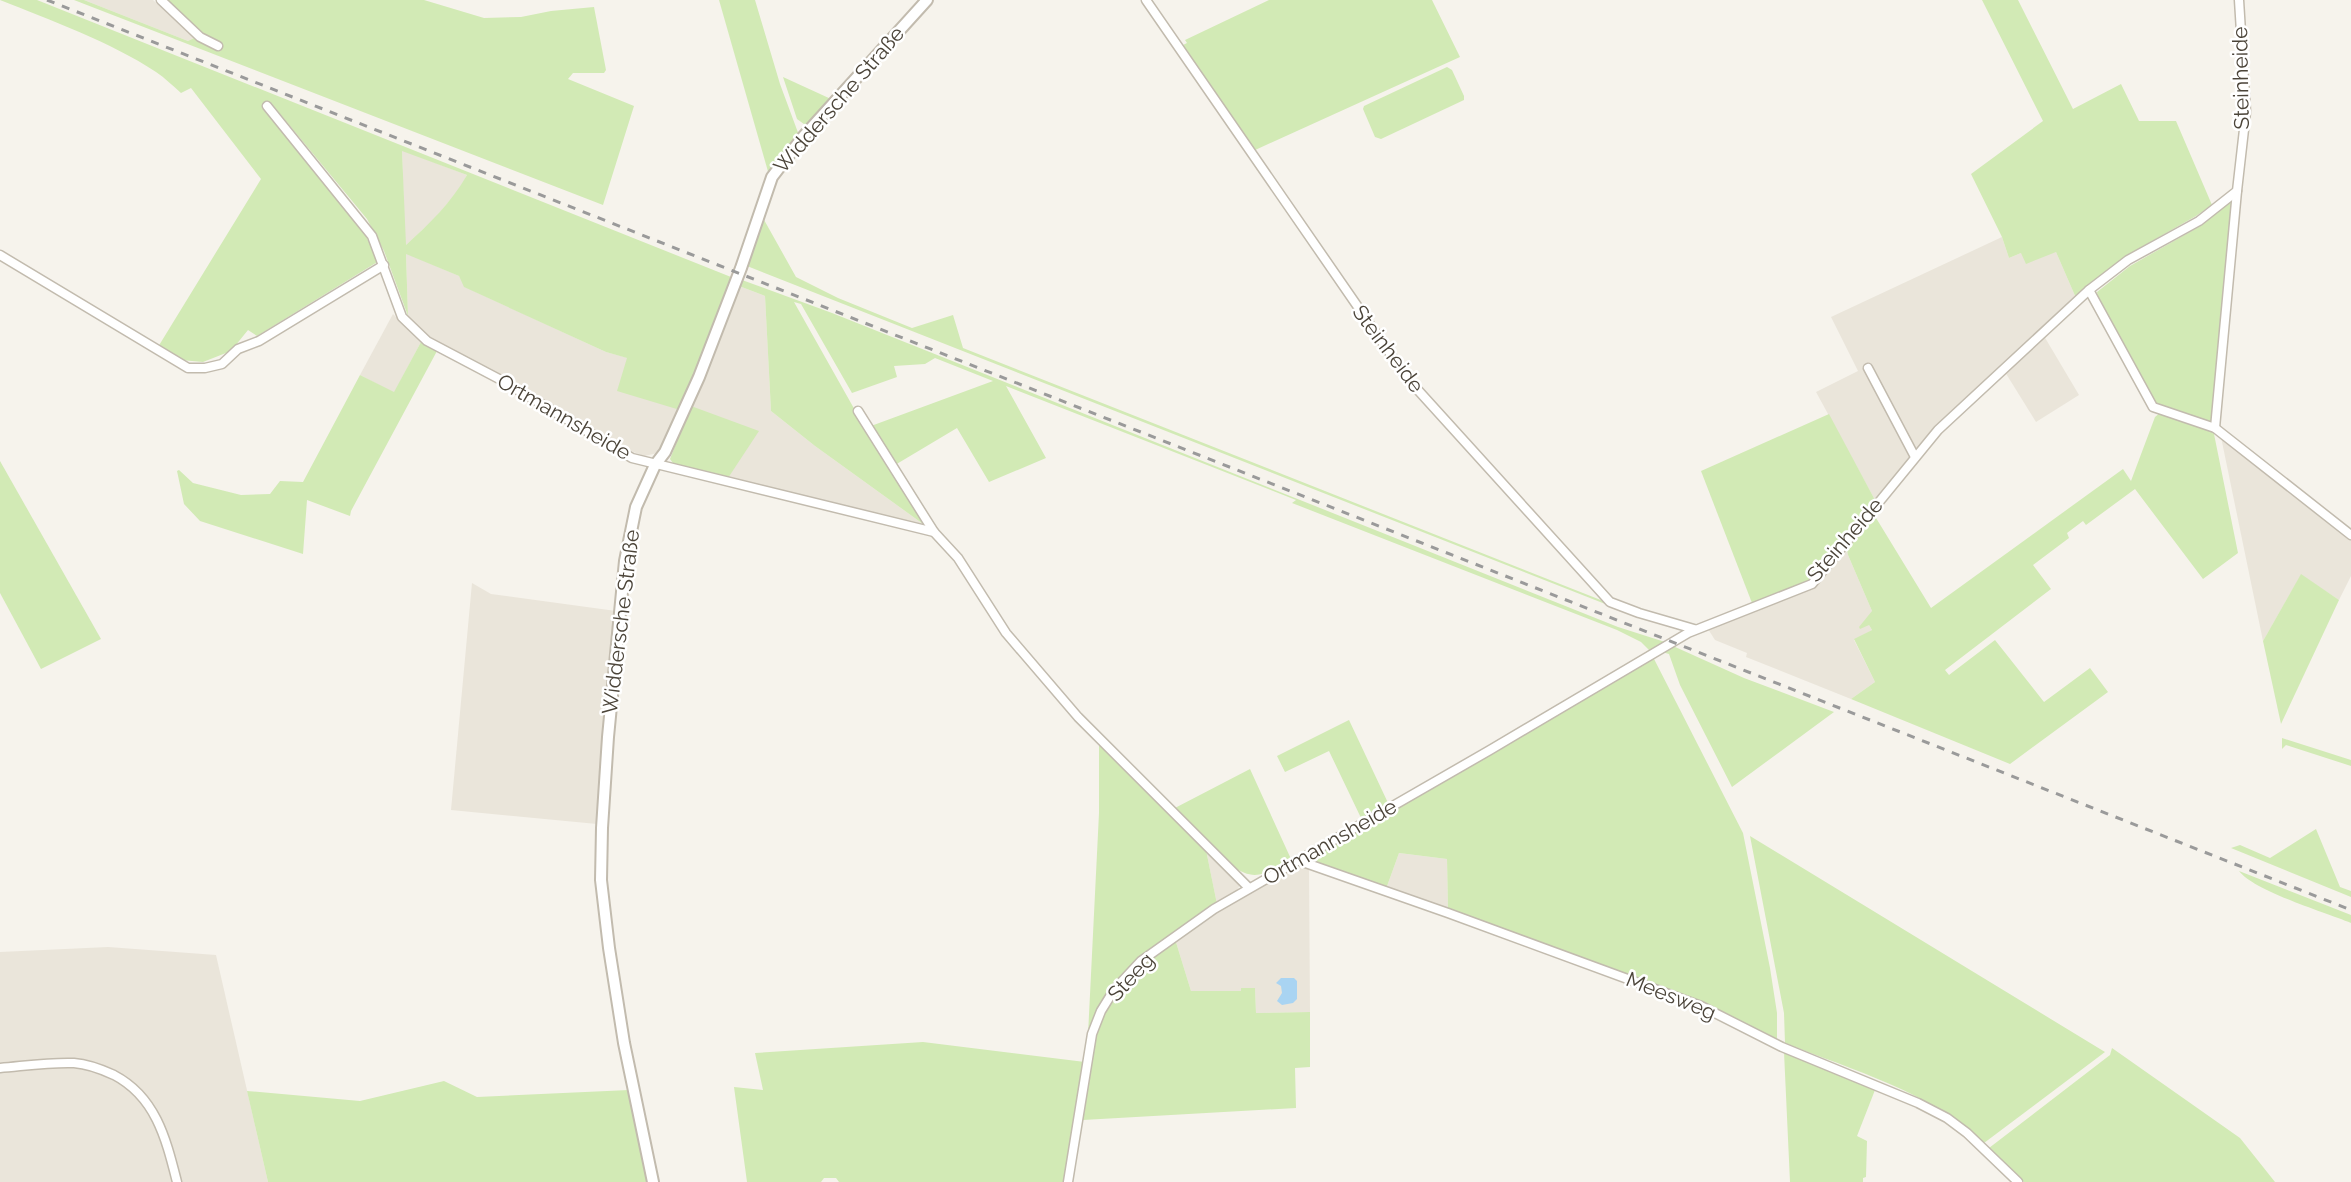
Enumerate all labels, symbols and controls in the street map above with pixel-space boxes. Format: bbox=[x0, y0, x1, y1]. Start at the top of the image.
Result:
street label: Widdersche Straße bbox=[768, 21, 909, 178]
street label: Steinheide bbox=[2227, 26, 2254, 130]
street label: Steinheide bbox=[1347, 300, 1429, 397]
street label: Ortmannsheide bbox=[493, 368, 635, 465]
street label: Steinheide bbox=[1801, 493, 1888, 587]
street label: Widdersche Straße bbox=[597, 528, 644, 716]
street label: Ortmannsheide bbox=[1259, 793, 1401, 890]
street label: Steeg bbox=[1102, 947, 1159, 1006]
street label: Meesweg bbox=[1623, 966, 1720, 1025]

